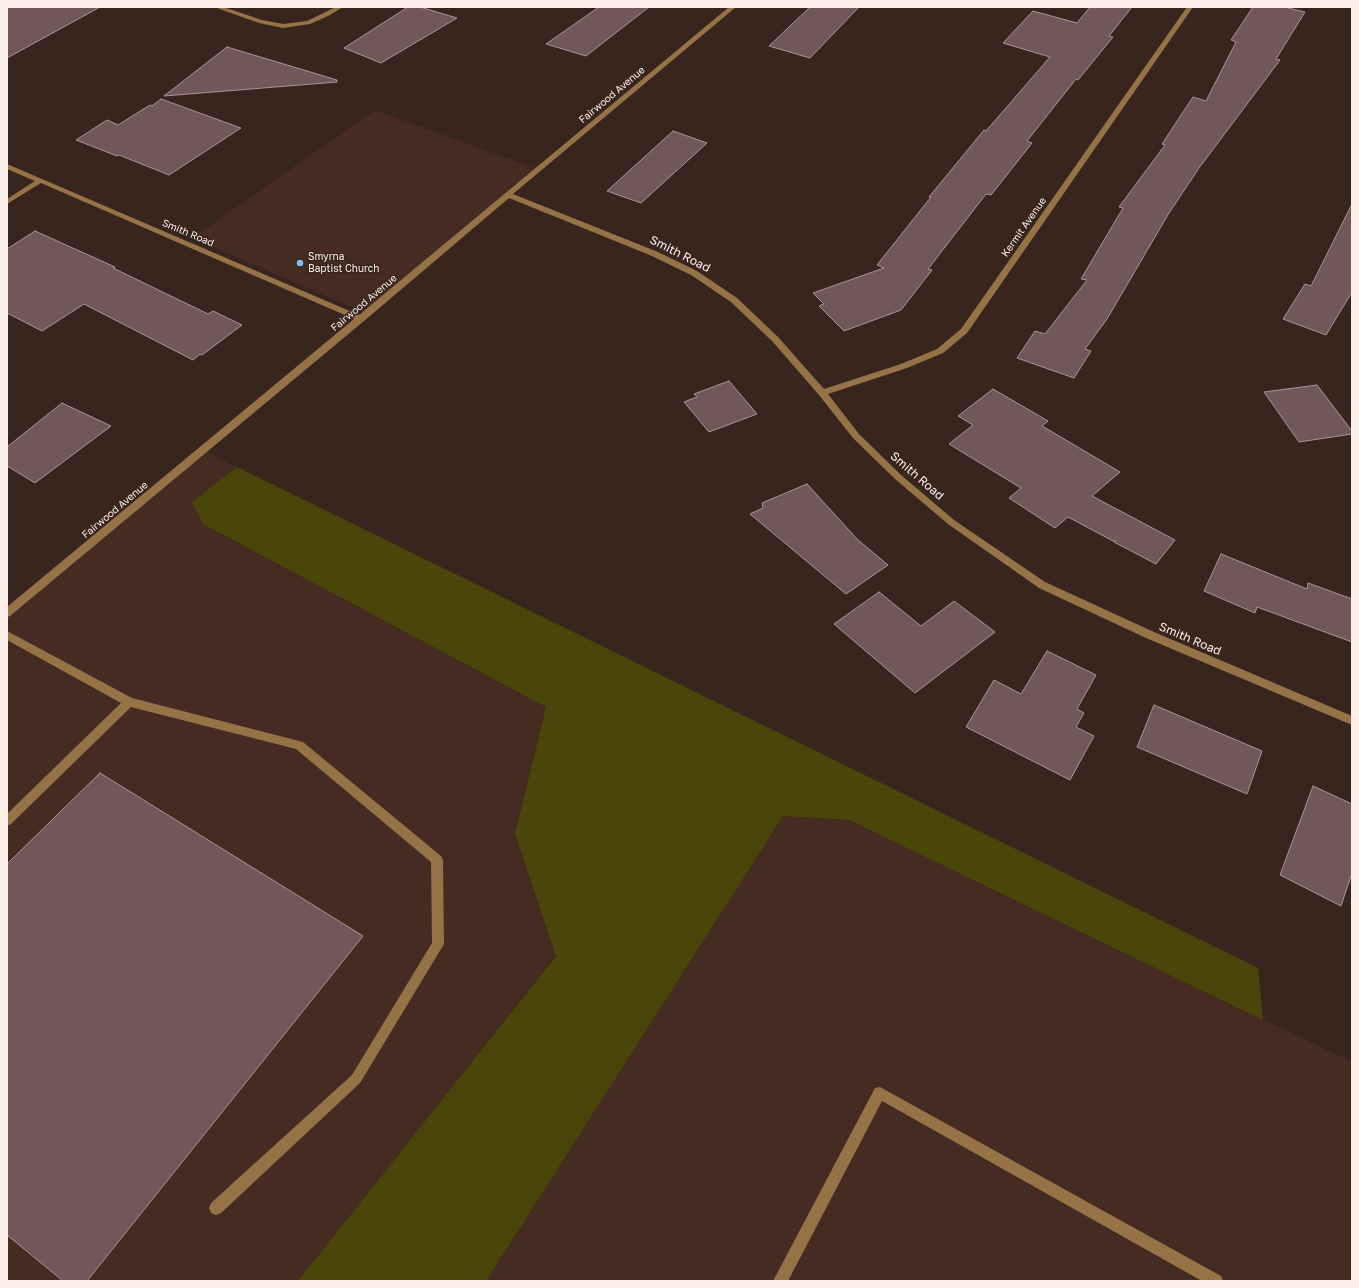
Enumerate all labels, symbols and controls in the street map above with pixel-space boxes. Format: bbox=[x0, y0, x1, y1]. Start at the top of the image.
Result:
street label: Fairwood Avenue bbox=[577, 64, 647, 126]
street label: Kermit Avenue bbox=[999, 195, 1049, 259]
street label: Smith Road bbox=[160, 217, 216, 249]
street label: Smith Road bbox=[647, 233, 713, 275]
place label: Smyrna Baptist Church bbox=[308, 251, 379, 274]
marker: Smyrna Baptist Church bbox=[295, 258, 305, 268]
street label: Fairwood Avenue bbox=[329, 272, 399, 334]
street label: Smith Road bbox=[887, 449, 947, 503]
street label: Fairwood Avenue bbox=[80, 479, 150, 541]
street label: Smith Road bbox=[1157, 619, 1223, 659]

